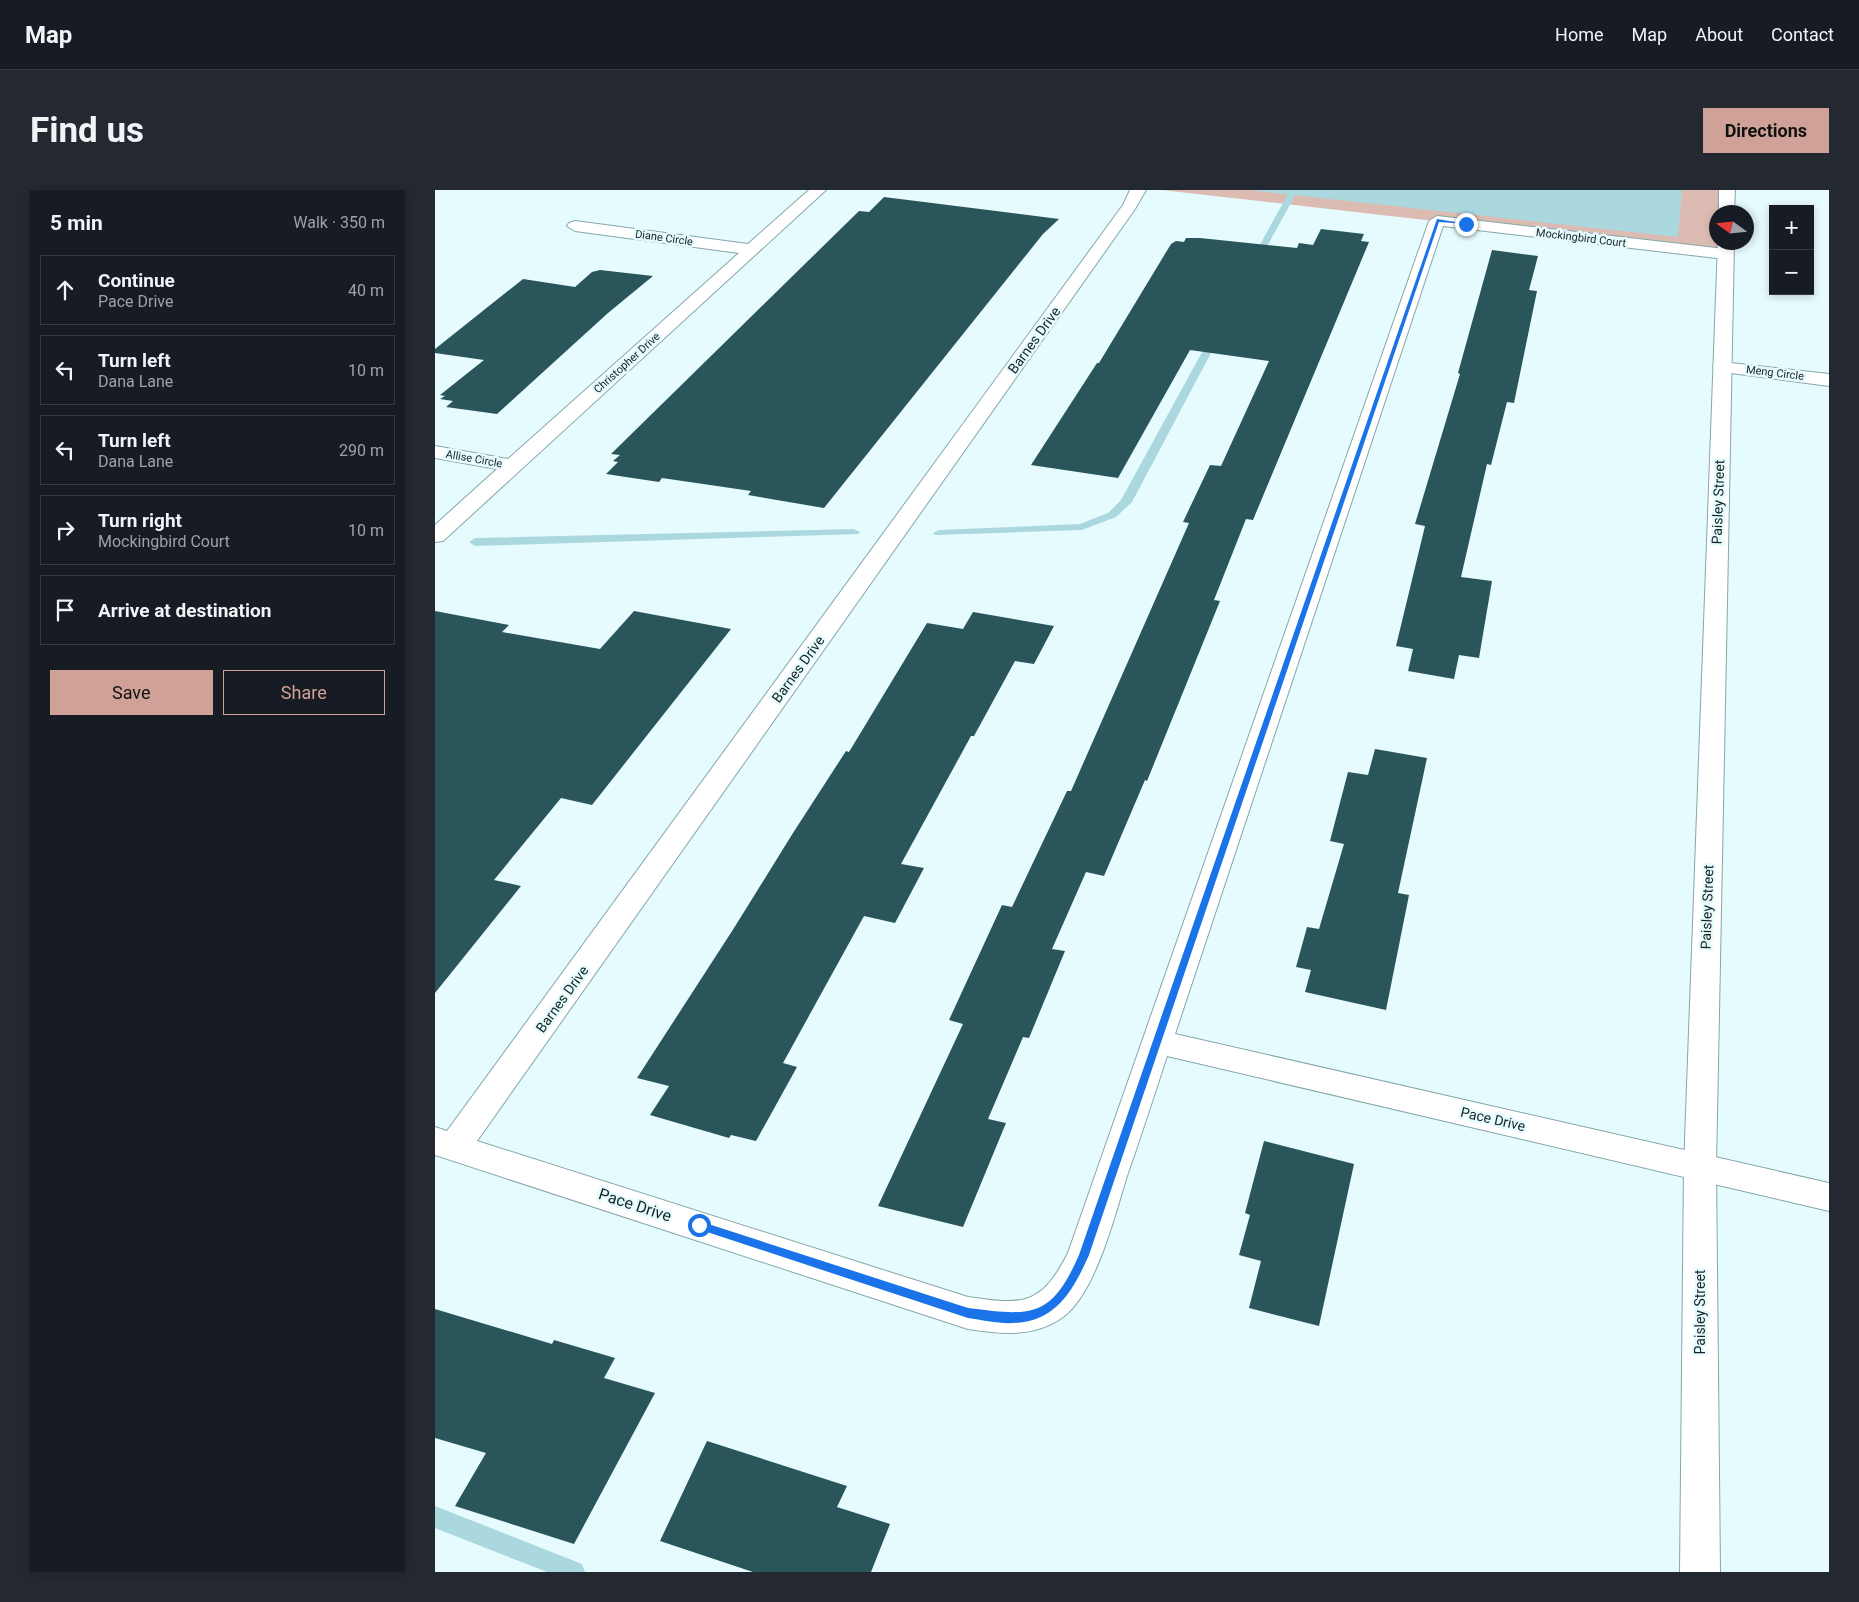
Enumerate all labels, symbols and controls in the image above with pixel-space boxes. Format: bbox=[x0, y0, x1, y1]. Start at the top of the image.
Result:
text: Map bbox=[25, 21, 72, 49]
text: Home bbox=[1555, 24, 1604, 45]
text: Map bbox=[1632, 24, 1667, 45]
text: About bbox=[1695, 24, 1743, 45]
text: Contact bbox=[1771, 24, 1834, 45]
button: Directions bbox=[1703, 108, 1829, 153]
text: Find us bbox=[30, 110, 144, 151]
north arrow bbox=[1709, 205, 1754, 250]
map controls bbox=[1769, 205, 1814, 295]
button: + bbox=[1769, 205, 1814, 250]
text: 5 min bbox=[50, 211, 103, 235]
text: Walk · 350 m bbox=[293, 213, 385, 232]
route end bbox=[1455, 213, 1478, 236]
street label: Mockingbird Court bbox=[1535, 226, 1627, 250]
street label: Diane Circle bbox=[634, 228, 694, 249]
button: − bbox=[1769, 250, 1814, 295]
text: Continue bbox=[98, 269, 175, 292]
icon: ahead bbox=[51, 276, 79, 304]
text: 40 m bbox=[348, 281, 384, 300]
text: Pace Drive bbox=[98, 292, 173, 311]
street label: Barnes Drive bbox=[1004, 304, 1064, 376]
street label: Christopher Drive bbox=[591, 330, 663, 396]
text: Turn left bbox=[98, 349, 171, 372]
icon: left bbox=[51, 356, 79, 384]
text: 10 m bbox=[348, 361, 384, 380]
street label: Meng Circle bbox=[1745, 363, 1805, 383]
text: Dana Lane bbox=[98, 372, 173, 391]
text: Turn left bbox=[98, 429, 171, 452]
icon: left bbox=[51, 436, 79, 464]
text: 290 m bbox=[339, 441, 384, 460]
street label: Allise Circle bbox=[445, 448, 503, 470]
text: Dana Lane bbox=[98, 452, 173, 471]
street label: Paisley Street bbox=[1709, 459, 1727, 545]
text: Turn right bbox=[98, 509, 182, 532]
icon: right bbox=[51, 516, 79, 544]
text: 10 m bbox=[348, 521, 384, 540]
text: Mockingbird Court bbox=[98, 532, 230, 551]
icon: arrive bbox=[51, 596, 79, 624]
text: Arrive at destination bbox=[98, 599, 271, 622]
street label: Barnes Drive bbox=[768, 633, 828, 705]
button: Save bbox=[50, 670, 213, 715]
button: Share bbox=[223, 670, 385, 715]
street label: Paisley Street bbox=[1698, 864, 1716, 950]
street label: Barnes Drive bbox=[532, 963, 592, 1035]
street label: Pace Drive bbox=[1459, 1104, 1527, 1134]
street label: Pace Drive bbox=[596, 1184, 674, 1226]
route start bbox=[688, 1214, 711, 1237]
street label: Paisley Street bbox=[1692, 1269, 1708, 1354]

